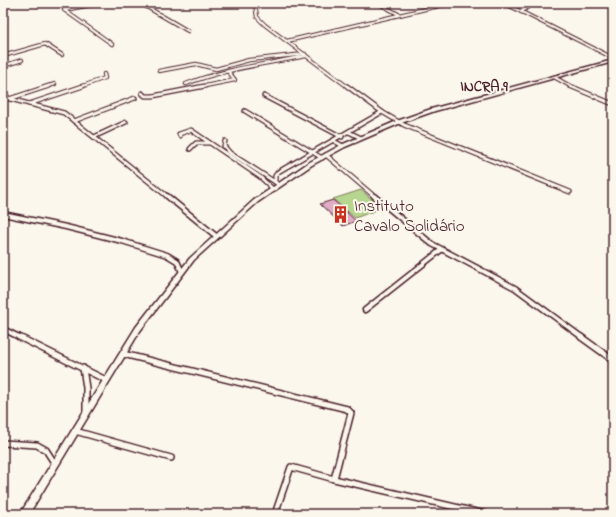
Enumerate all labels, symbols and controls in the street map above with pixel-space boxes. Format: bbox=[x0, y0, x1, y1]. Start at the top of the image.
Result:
district label: INCRA 9 bbox=[460, 76, 508, 98]
place label: Instituto Cavalo Solidário bbox=[354, 194, 465, 239]
building icon: Instituto Cavalo Solidário bbox=[331, 205, 351, 225]

